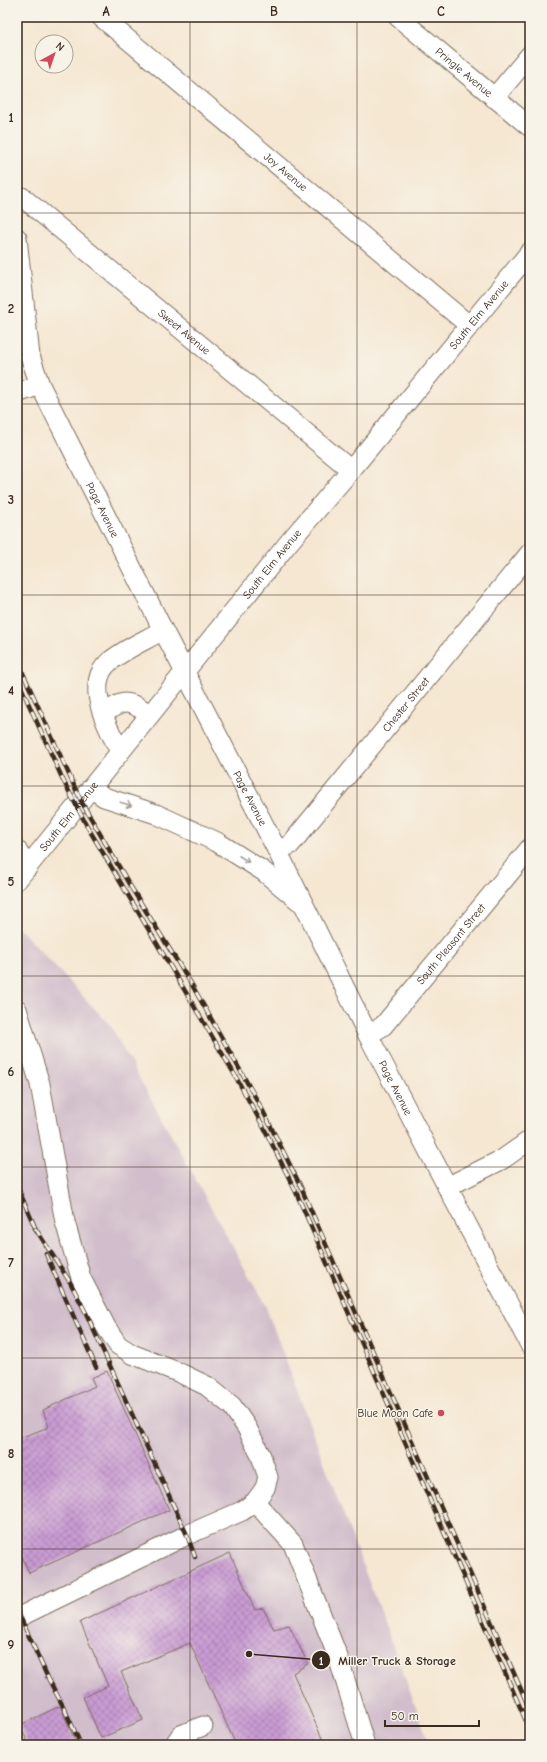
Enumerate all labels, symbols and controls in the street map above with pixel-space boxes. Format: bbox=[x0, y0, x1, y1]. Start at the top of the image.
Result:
text: A bbox=[102, 4, 110, 19]
text: B bbox=[270, 4, 278, 19]
text: C bbox=[437, 4, 445, 19]
north arrow bbox=[34, 34, 74, 74]
text: N bbox=[53, 39, 67, 54]
street label: Pringle Avenue bbox=[433, 45, 496, 100]
text: 1 bbox=[8, 110, 14, 125]
street label: Joy Avenue bbox=[261, 150, 311, 194]
street label: South Elm Avenue bbox=[446, 277, 511, 352]
text: 2 bbox=[8, 301, 14, 316]
street label: Sweet Avenue bbox=[156, 306, 213, 357]
street label: Page Avenue bbox=[83, 480, 122, 540]
text: 3 bbox=[8, 492, 14, 507]
street label: South Elm Avenue bbox=[240, 526, 304, 601]
street label: Chester Street bbox=[379, 674, 432, 734]
text: 4 bbox=[8, 683, 14, 698]
street label: Page Avenue bbox=[231, 769, 270, 828]
street label: South Elm Avenue bbox=[36, 778, 101, 854]
one-way arrow bbox=[120, 801, 133, 808]
one-way arrow bbox=[238, 855, 249, 863]
text: 5 bbox=[8, 874, 15, 889]
street label: South Pleasant Street bbox=[414, 900, 488, 987]
street label: Page Avenue bbox=[376, 1058, 415, 1118]
text: 6 bbox=[8, 1064, 15, 1079]
text: 7 bbox=[8, 1255, 14, 1270]
place label: Blue Moon Cafe bbox=[358, 1407, 433, 1420]
marker: Blue Moon Cafe bbox=[436, 1408, 446, 1418]
text: 8 bbox=[8, 1446, 14, 1461]
text: 9 bbox=[8, 1637, 15, 1652]
callout: Miller Truck & Storage bbox=[311, 1648, 464, 1672]
text: 1 bbox=[319, 1654, 324, 1668]
text: Miller Truck & Storage bbox=[338, 1654, 456, 1668]
scale bar bbox=[385, 1702, 479, 1728]
text: 50 m bbox=[391, 1709, 419, 1723]

